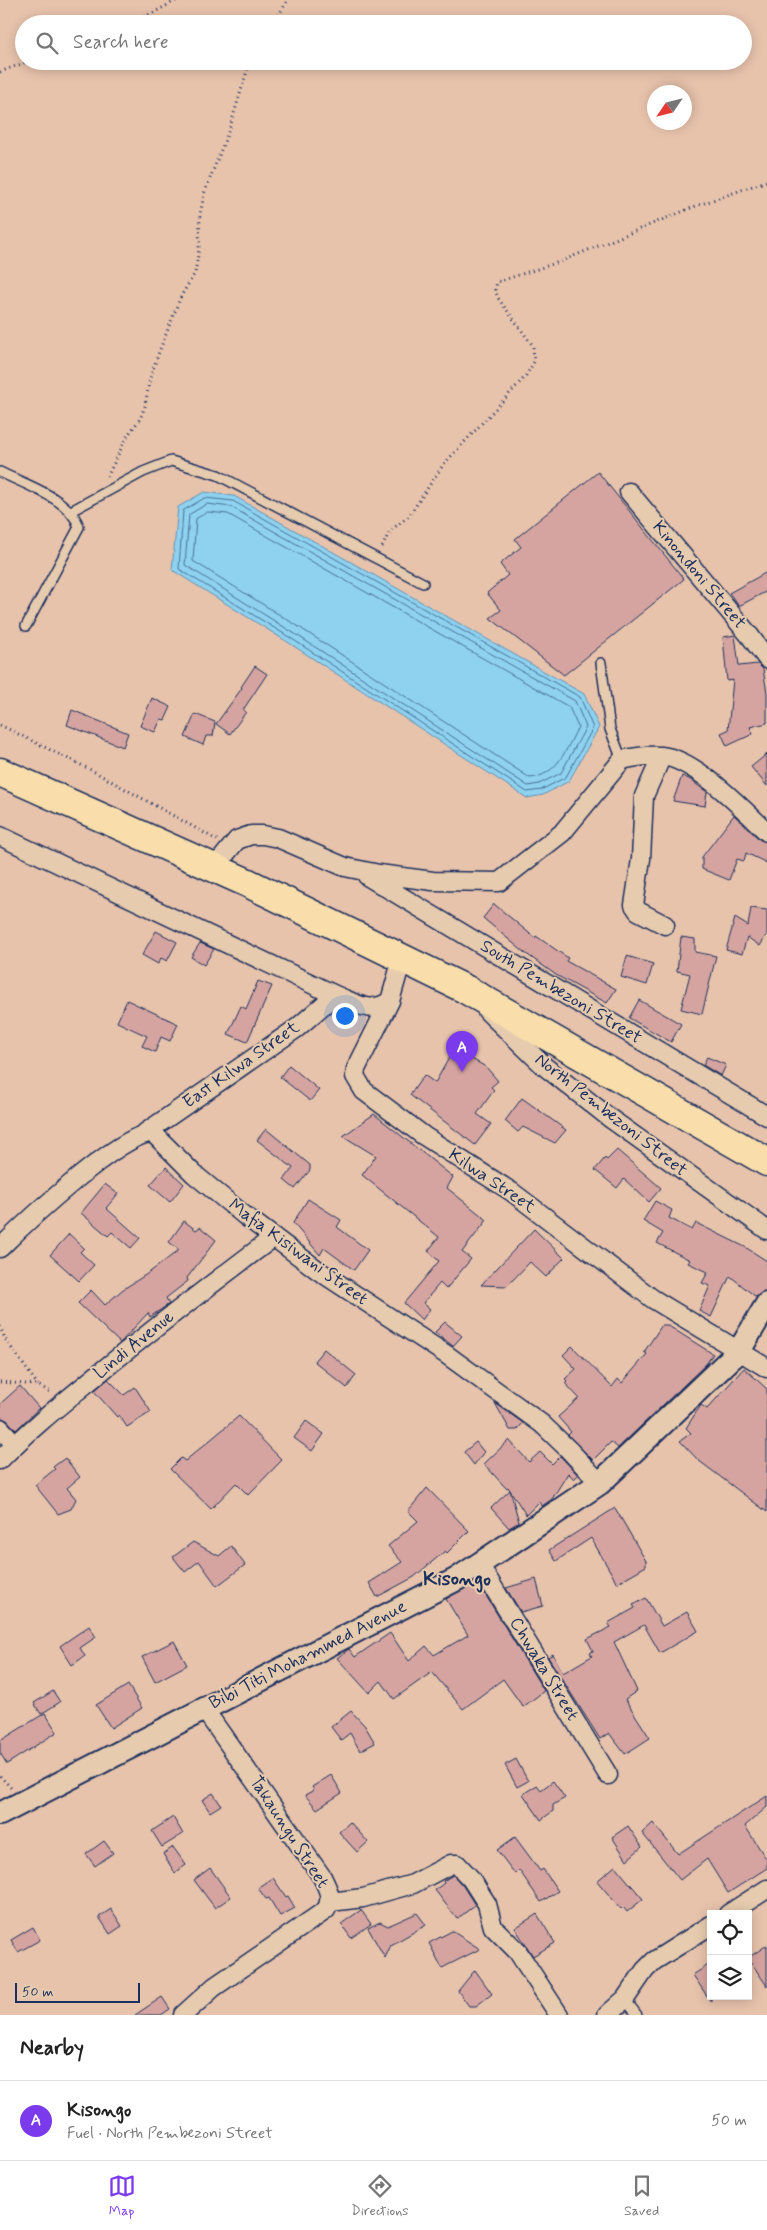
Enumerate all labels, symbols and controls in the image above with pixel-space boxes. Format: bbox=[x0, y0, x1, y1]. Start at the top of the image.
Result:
search box bbox=[15, 15, 752, 70]
icon: search bbox=[33, 29, 61, 57]
text: Search here bbox=[73, 30, 169, 55]
north arrow bbox=[647, 85, 692, 130]
street label: Kinondoni Street bbox=[647, 516, 751, 634]
street label: South Pembezoni Street bbox=[476, 934, 646, 1050]
your location bbox=[332, 1003, 358, 1029]
street label: East Kilwa Street bbox=[178, 1016, 304, 1114]
pin: A bbox=[446, 1031, 478, 1072]
street label: North Pembezoni Street bbox=[530, 1048, 692, 1182]
street label: Kilwa Street bbox=[444, 1143, 541, 1219]
street label: Mafia Kisiwani Street bbox=[223, 1193, 373, 1311]
street label: Lindi Avenue bbox=[89, 1305, 179, 1385]
district label: Kisongo bbox=[423, 1566, 491, 1593]
street label: Bibi Titi Mohammed Avenue bbox=[205, 1595, 411, 1715]
street label: Chwaka Street bbox=[504, 1613, 585, 1725]
street label: Takaungu Street bbox=[244, 1771, 334, 1893]
map controls bbox=[707, 1910, 752, 2000]
button: locate bbox=[707, 1910, 752, 1955]
button: layers bbox=[707, 1955, 752, 2000]
scale bar bbox=[15, 1980, 140, 2003]
text: 50 m bbox=[22, 1983, 53, 2001]
text: Nearby bbox=[20, 2034, 84, 2062]
text: Kisongo bbox=[67, 2098, 131, 2123]
text: A bbox=[31, 2110, 41, 2131]
text: 50 m bbox=[711, 2110, 747, 2131]
text: Fuel · North Pembezoni Street bbox=[67, 2123, 273, 2144]
tab: Map bbox=[108, 2172, 136, 2220]
tab: Directions bbox=[351, 2172, 409, 2220]
tab: Saved bbox=[624, 2172, 659, 2220]

